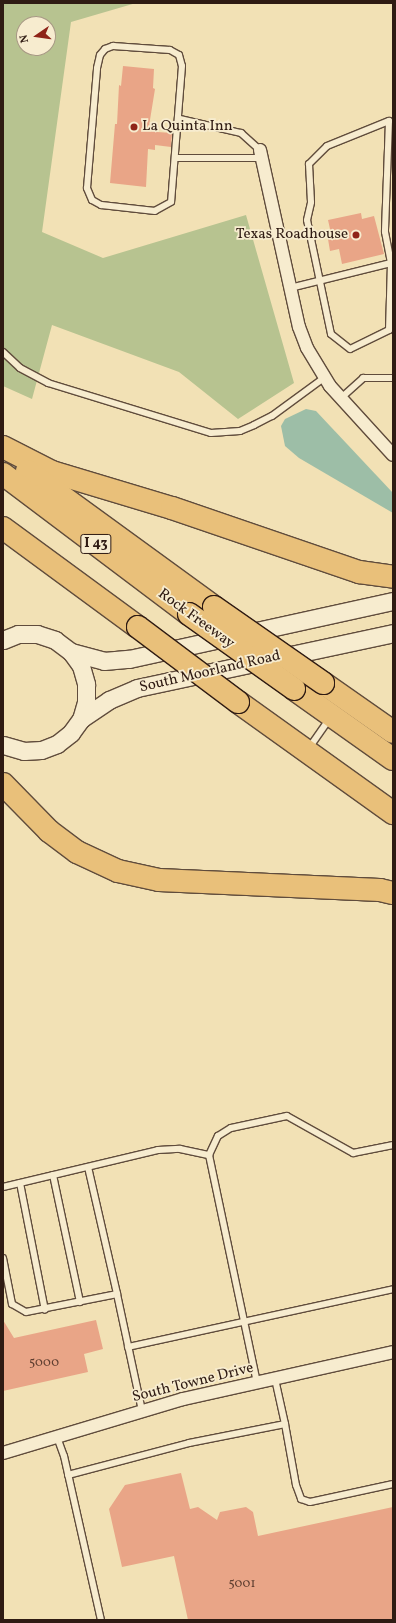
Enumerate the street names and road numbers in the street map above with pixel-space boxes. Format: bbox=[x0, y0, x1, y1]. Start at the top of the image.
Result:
road number: I 43 bbox=[80, 532, 112, 556]
street label: Rock Freeway bbox=[154, 585, 238, 653]
street label: South Moorland Road bbox=[138, 647, 282, 697]
street label: South Towne Drive bbox=[130, 1359, 256, 1407]

